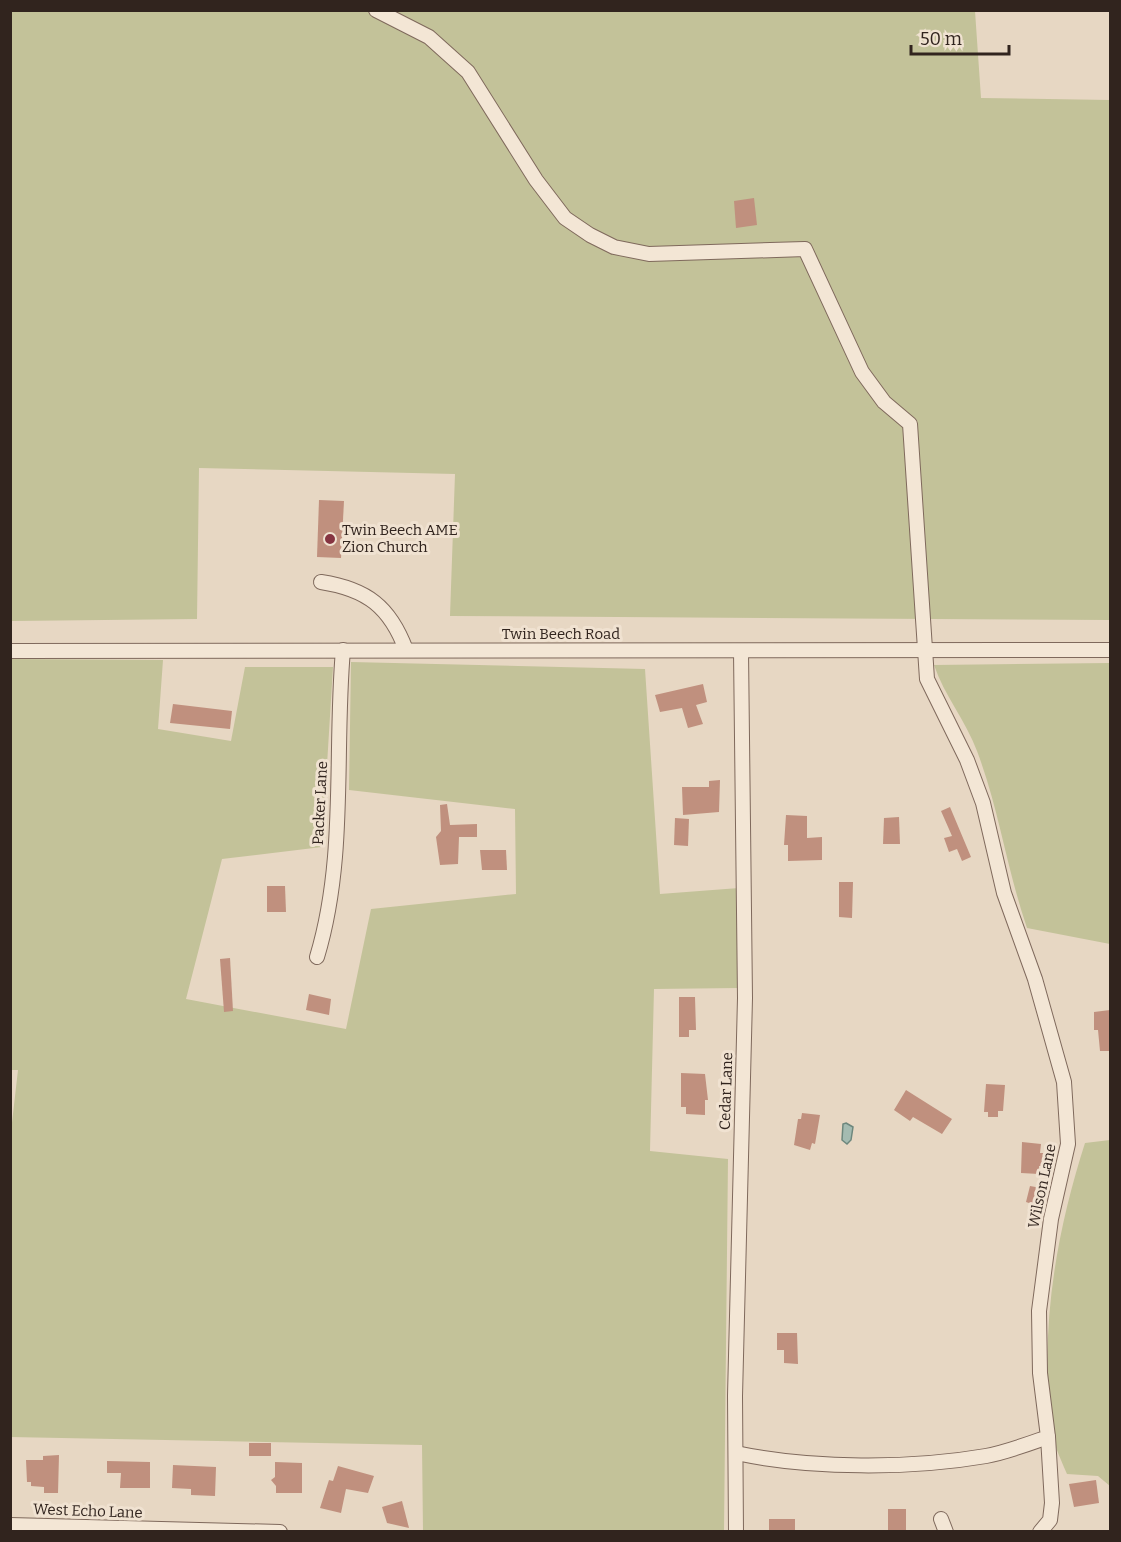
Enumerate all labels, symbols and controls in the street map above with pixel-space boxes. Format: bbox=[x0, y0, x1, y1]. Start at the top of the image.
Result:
scale bar bbox=[911, 18, 1008, 56]
text: 50 m bbox=[920, 28, 962, 50]
place label: Twin Beech AME Zion Church bbox=[342, 521, 458, 556]
marker: Twin Beech AME Zion Church bbox=[323, 532, 337, 546]
street label: Twin Beech Road bbox=[502, 625, 620, 643]
street label: Packer Lane bbox=[309, 761, 331, 845]
street label: Cedar Lane bbox=[716, 1052, 736, 1130]
street label: Wilson Lane bbox=[1024, 1142, 1060, 1230]
street label: West Echo Lane bbox=[33, 1500, 143, 1522]

